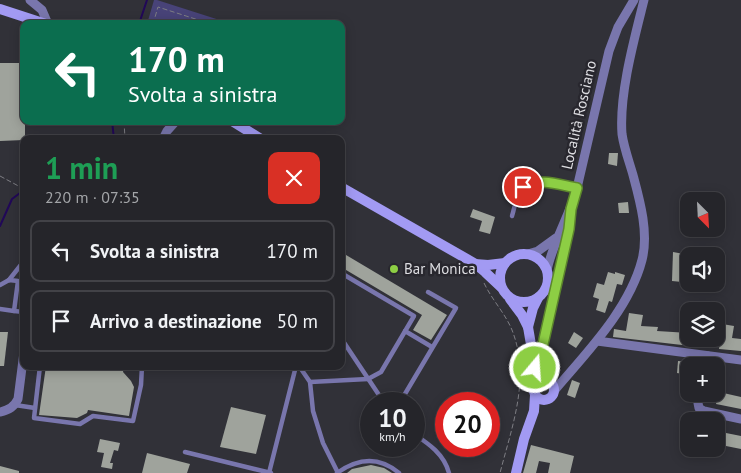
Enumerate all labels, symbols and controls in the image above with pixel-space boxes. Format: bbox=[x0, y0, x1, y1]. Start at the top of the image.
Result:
text: 170 m bbox=[128, 36, 225, 82]
icon: left bbox=[45, 40, 110, 105]
street label: Località Rosciano bbox=[557, 59, 600, 171]
text: Svolta a sinistra bbox=[128, 80, 278, 108]
text: 1 min bbox=[45, 148, 118, 187]
button: close bbox=[268, 152, 320, 204]
pin bbox=[502, 166, 544, 208]
icon: arrive bbox=[509, 173, 537, 201]
text: 220 m · 07:35 bbox=[45, 187, 140, 207]
north arrow bbox=[680, 192, 725, 238]
map controls bbox=[680, 192, 725, 457]
icon: left bbox=[47, 237, 75, 265]
text: Svolta a sinistra bbox=[90, 239, 219, 263]
text: 170 m bbox=[266, 239, 318, 263]
button: sound bbox=[680, 247, 725, 292]
place label: Bar Monica bbox=[404, 259, 476, 278]
marker: Bar Monica bbox=[388, 263, 400, 275]
button: layers bbox=[680, 302, 725, 347]
icon: arrive bbox=[47, 307, 75, 335]
text: Arrivo a destinazione bbox=[90, 309, 262, 333]
text: 50 m bbox=[277, 309, 318, 333]
position arrow bbox=[508, 341, 560, 393]
button: + bbox=[680, 357, 725, 402]
speed limit sign: 20 bbox=[435, 392, 500, 457]
text: 10 bbox=[378, 402, 407, 434]
button: − bbox=[680, 412, 725, 457]
text: km/h bbox=[379, 429, 406, 444]

